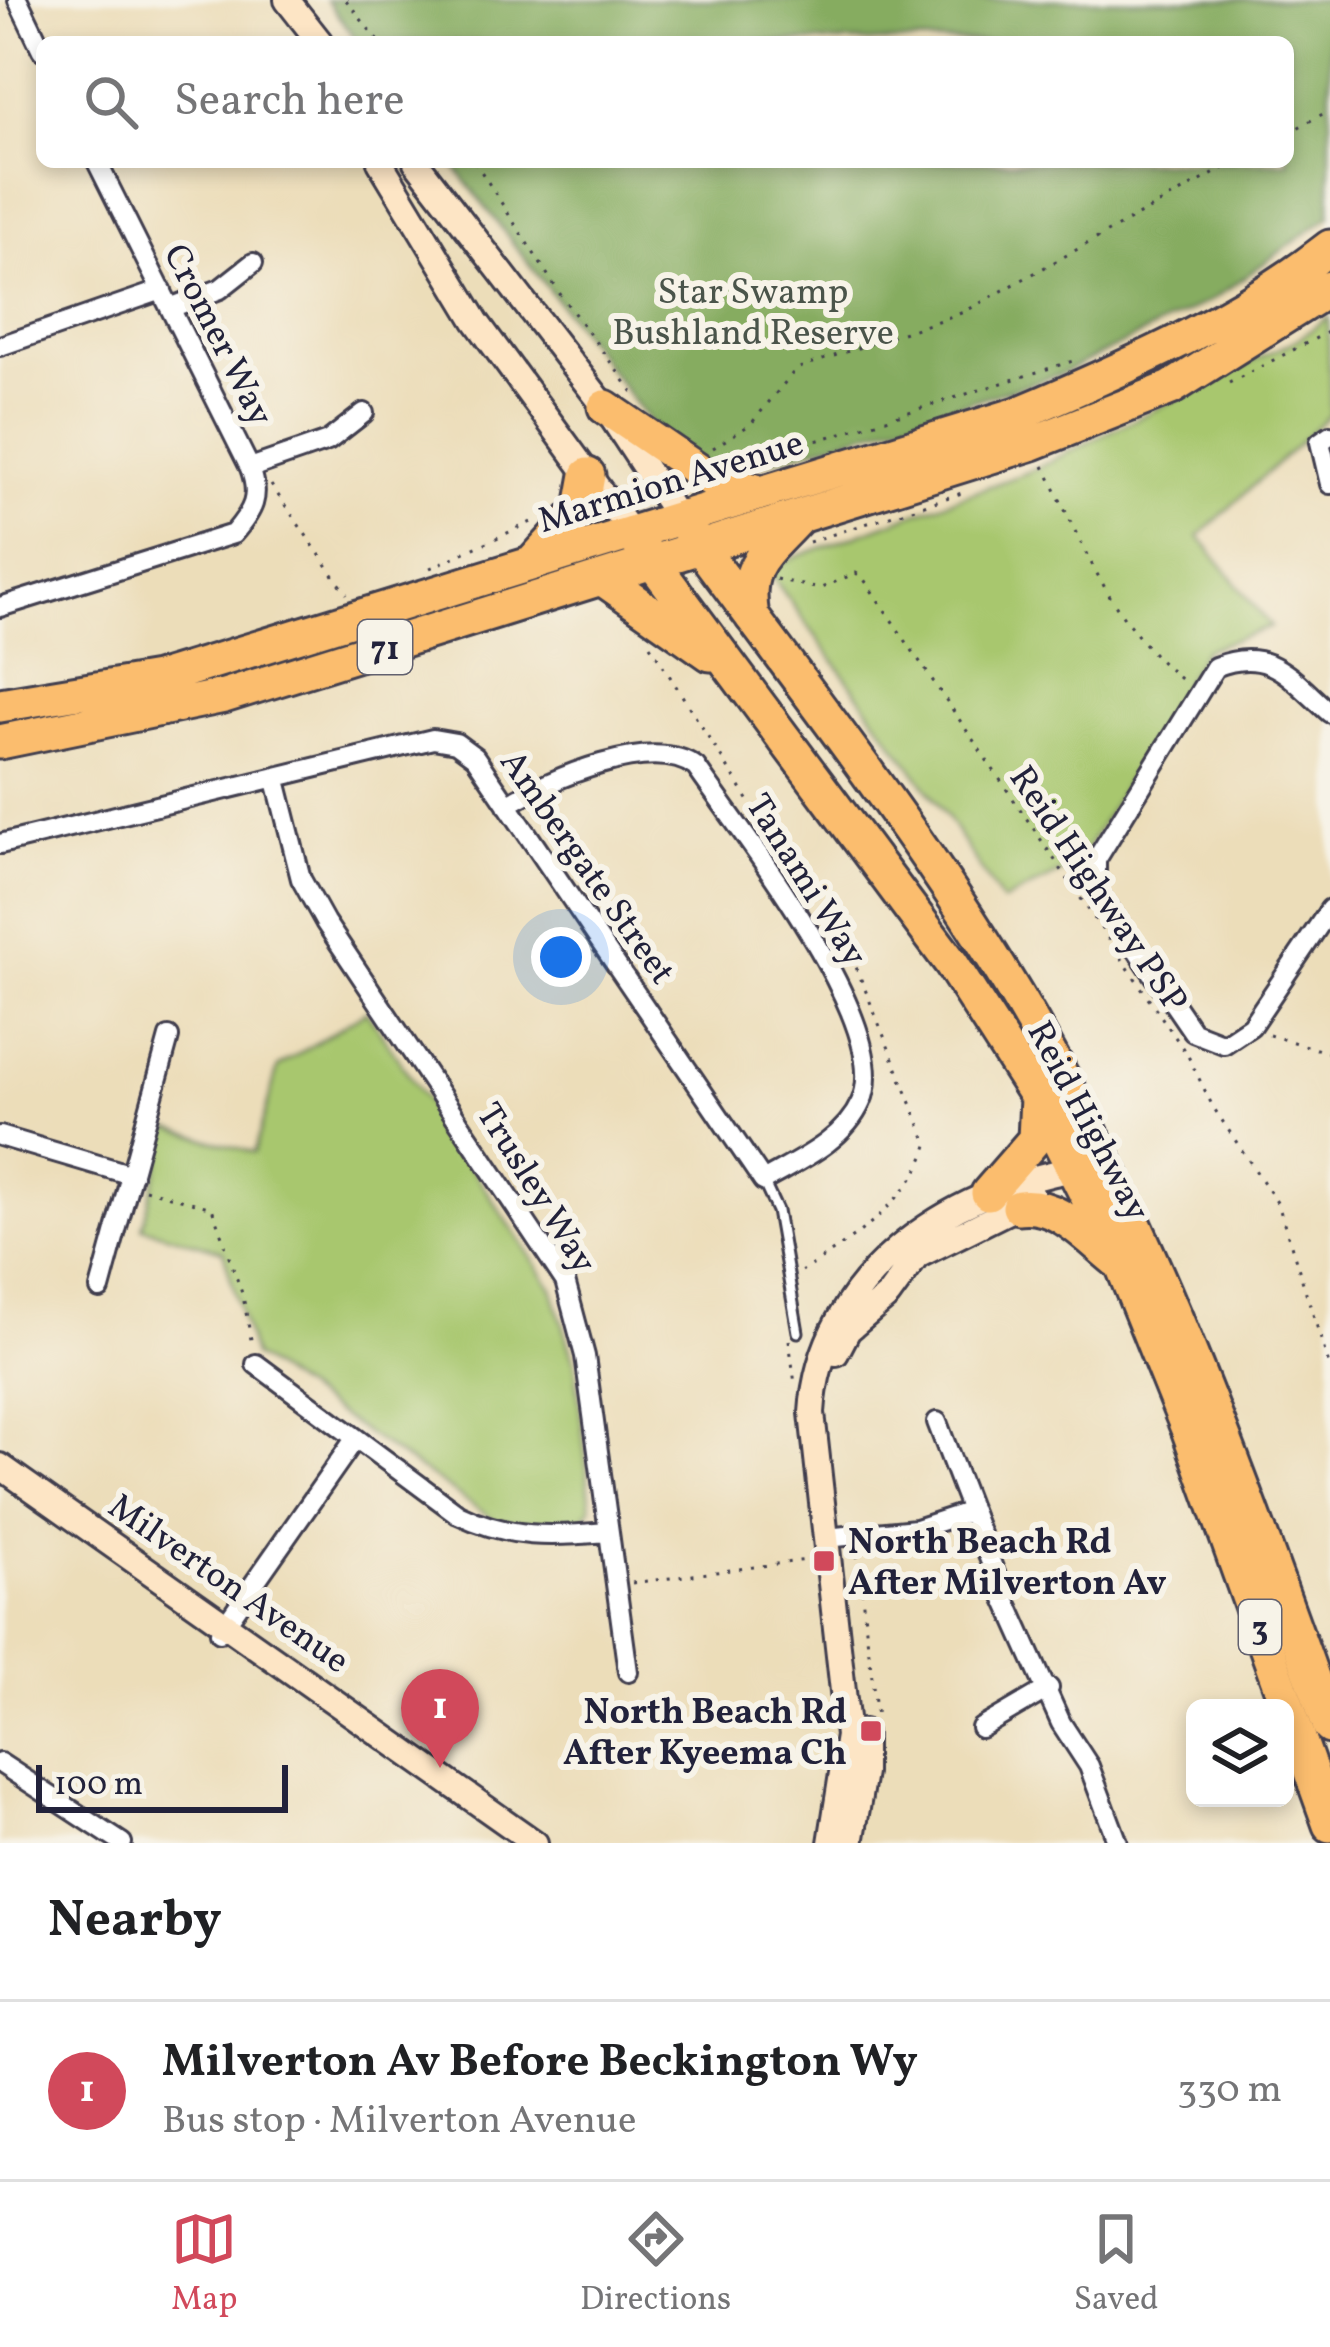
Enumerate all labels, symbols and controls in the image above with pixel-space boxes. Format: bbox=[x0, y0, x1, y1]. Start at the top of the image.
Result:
search box bbox=[36, 36, 1294, 168]
icon: search bbox=[78, 69, 144, 135]
text: Search here bbox=[174, 71, 405, 134]
street label: Cromer Way bbox=[149, 236, 284, 435]
park label: Star Swamp Bushland Reserve bbox=[612, 269, 894, 360]
street label: Marmion Avenue bbox=[532, 420, 810, 548]
road number: 71 bbox=[358, 620, 412, 674]
street label: Ambergate Street bbox=[486, 741, 685, 996]
street label: Reid Highway PSP bbox=[996, 757, 1198, 1023]
street label: Tanami Way bbox=[732, 785, 877, 977]
your location bbox=[531, 927, 591, 987]
street label: Reid Highway bbox=[1013, 1013, 1160, 1231]
street label: Trusley Way bbox=[462, 1094, 607, 1284]
street label: Milverton Avenue bbox=[97, 1483, 358, 1687]
place label: North Beach Rd After Milverton Av bbox=[848, 1519, 1166, 1610]
marker: North Beach Rd After Milverton Av bbox=[811, 1548, 837, 1574]
road number: 3 bbox=[1239, 1600, 1281, 1654]
pin: 1 bbox=[401, 1669, 479, 1768]
place label: North Beach Rd After Kyeema Ch bbox=[563, 1689, 847, 1780]
map controls bbox=[1186, 1699, 1294, 1807]
button: layers bbox=[1186, 1699, 1294, 1807]
marker: North Beach Rd After Kyeema Ch bbox=[858, 1718, 884, 1744]
scale bar bbox=[36, 1759, 288, 1812]
text: 100 m bbox=[54, 1763, 143, 1809]
text: Nearby bbox=[48, 1886, 222, 1957]
text: Milverton Av Before Beckington Wy bbox=[162, 2032, 918, 2095]
text: 1 bbox=[79, 2064, 95, 2118]
text: 330 m bbox=[1177, 2064, 1282, 2118]
text: Bus stop · Milverton Avenue bbox=[162, 2095, 637, 2149]
tab: Map bbox=[171, 2206, 237, 2324]
tab: Directions bbox=[580, 2206, 731, 2324]
tab: Saved bbox=[1074, 2206, 1159, 2324]

